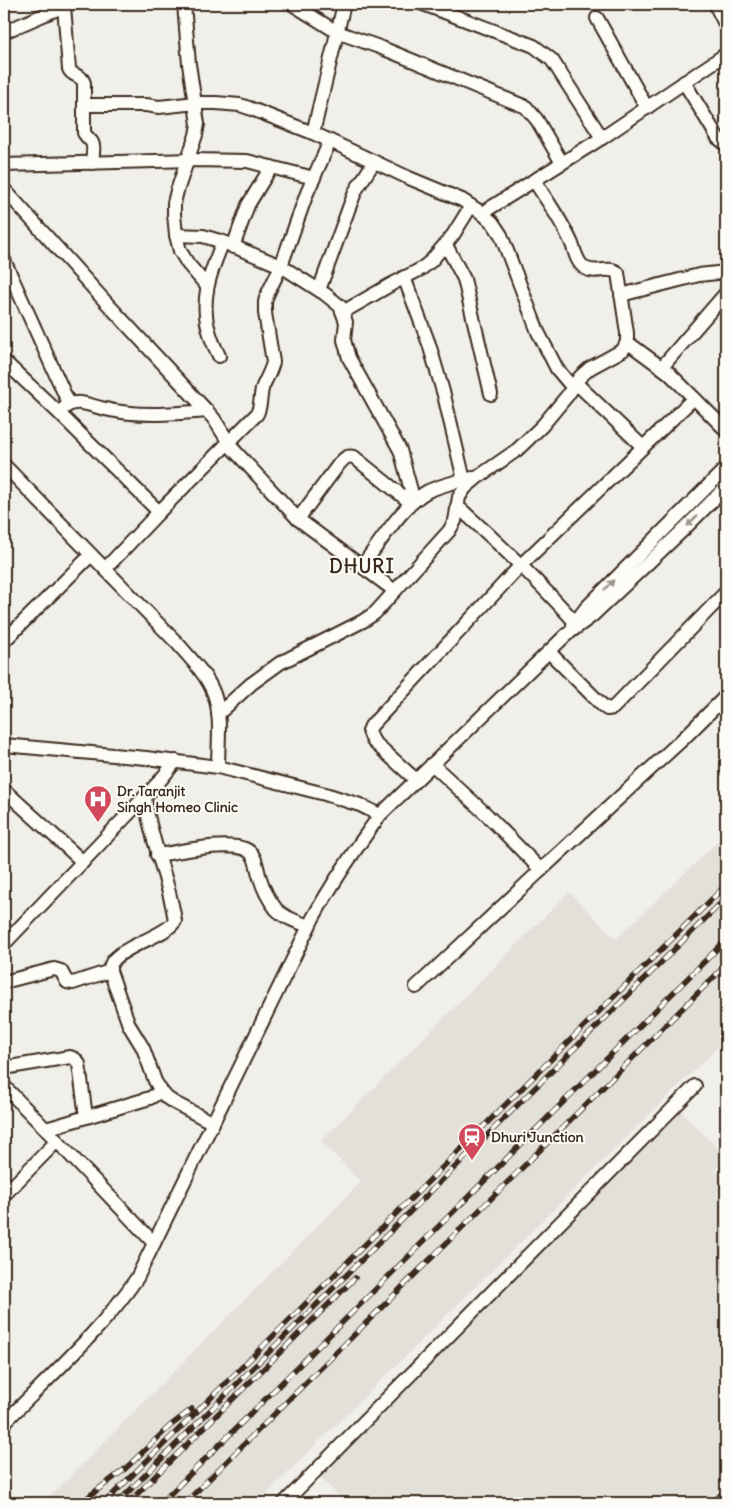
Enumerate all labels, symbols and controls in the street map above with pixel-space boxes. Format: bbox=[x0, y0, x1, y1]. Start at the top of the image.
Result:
one-way arrow bbox=[686, 515, 698, 527]
district label: DHURI bbox=[329, 554, 395, 578]
one-way arrow bbox=[603, 579, 615, 591]
place label: Dr. Taranjit Singh Homeo Clinic bbox=[117, 782, 238, 816]
hospital icon: Dr. Taranjit Singh Homeo Clinic bbox=[83, 784, 113, 823]
station icon: Dhuri Junction bbox=[457, 1122, 487, 1161]
place label: Dhuri Junction bbox=[491, 1128, 584, 1146]

